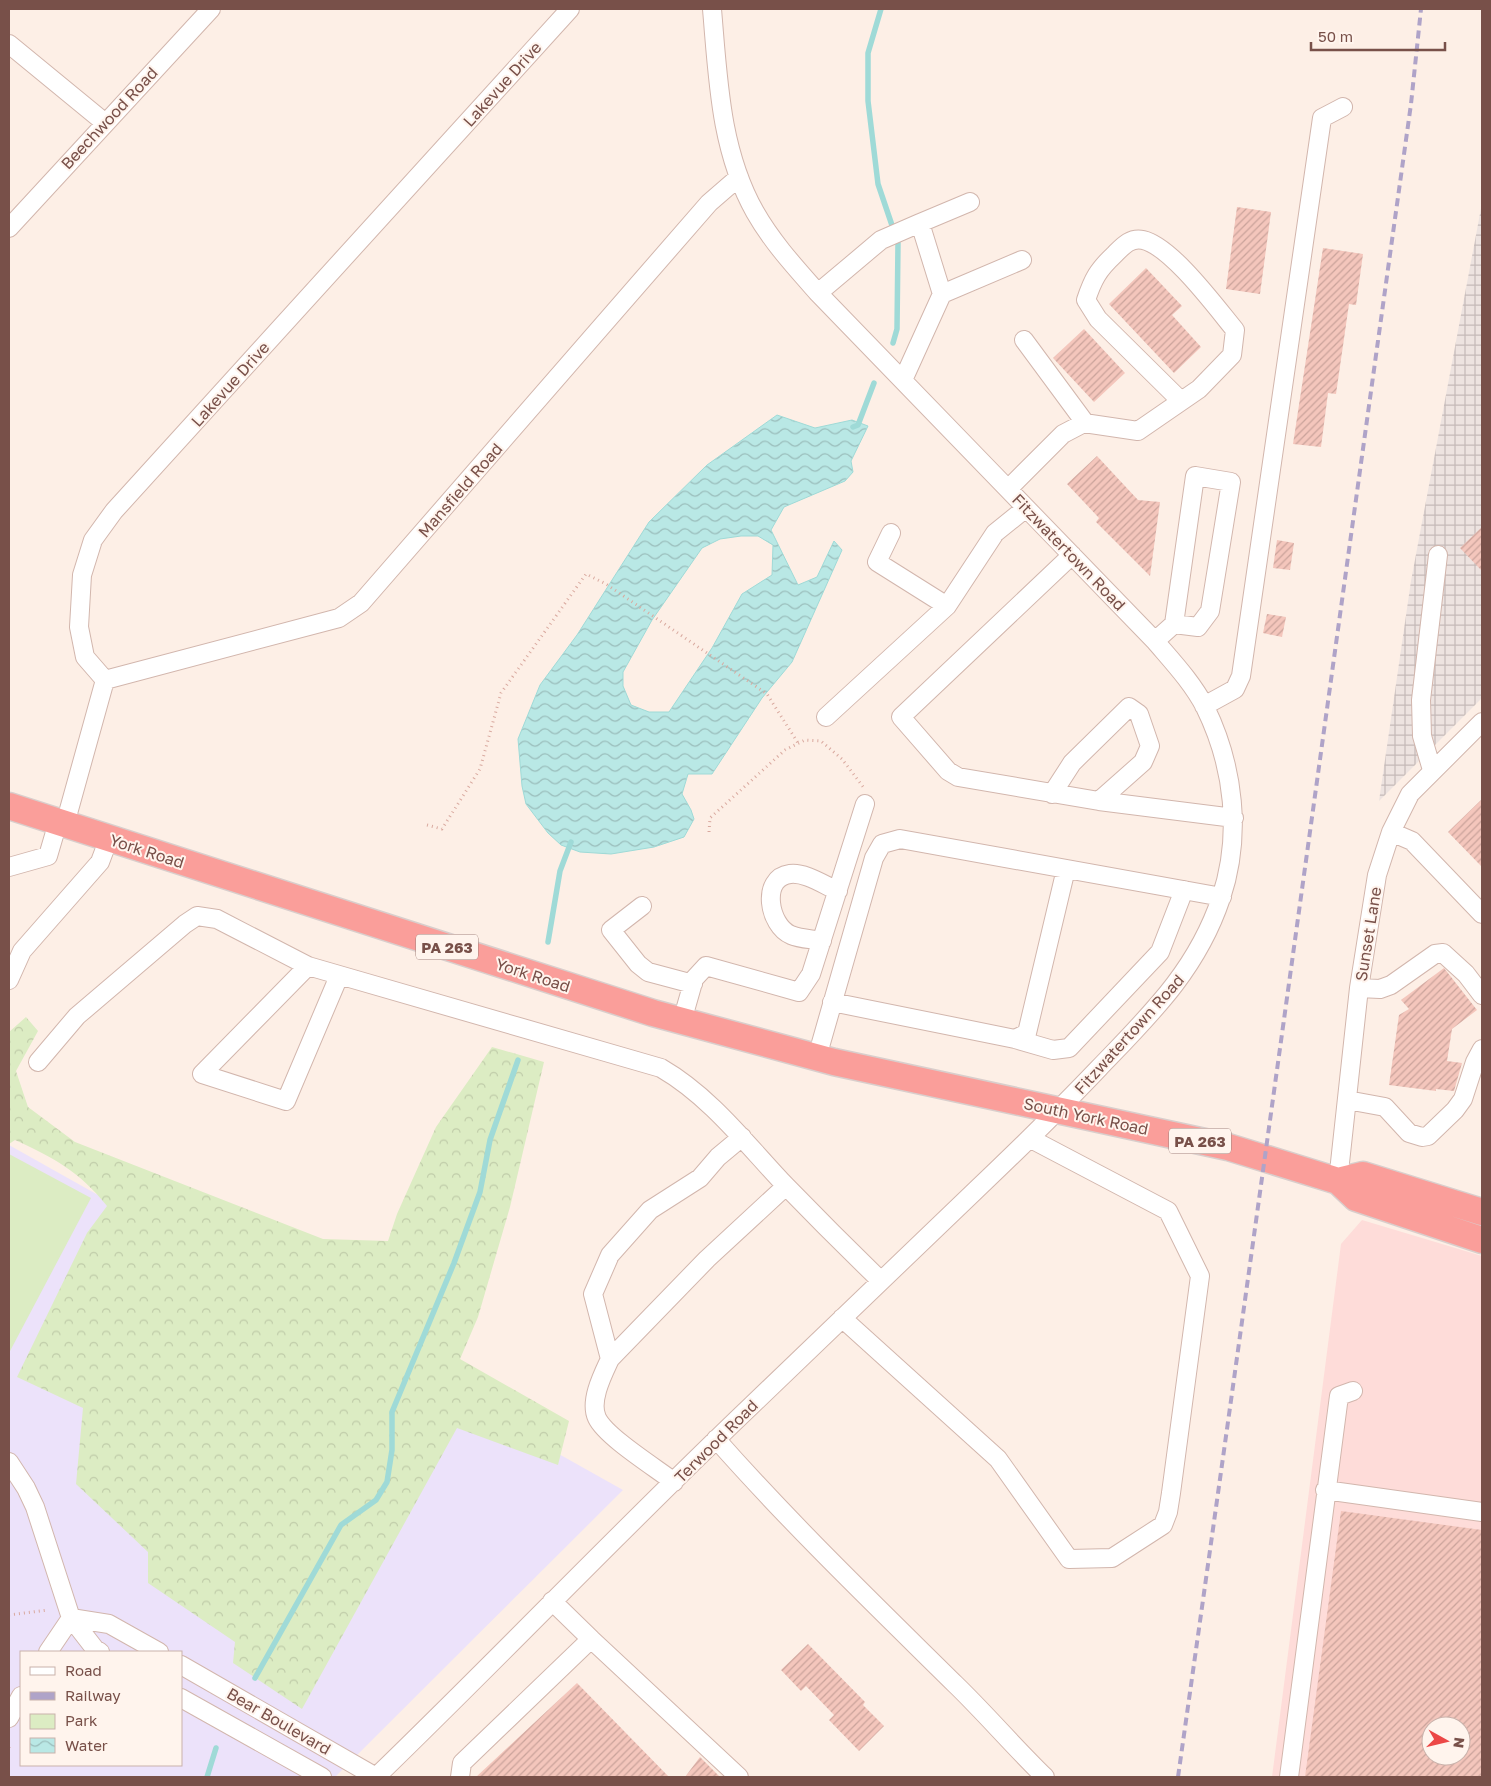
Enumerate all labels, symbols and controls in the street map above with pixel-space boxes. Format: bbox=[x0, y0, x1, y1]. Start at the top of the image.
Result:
scale bar bbox=[1311, 20, 1445, 52]
text: 50 m bbox=[1318, 27, 1353, 45]
street label: Lakevue Drive bbox=[459, 37, 545, 131]
street label: Beechwood Road bbox=[56, 63, 162, 173]
street label: Lakevue Drive bbox=[187, 337, 273, 431]
street label: Mansfield Road bbox=[414, 439, 506, 541]
street label: Fitzwatertown Road bbox=[1008, 490, 1130, 614]
street label: York Road bbox=[107, 830, 187, 872]
street label: Sunset Lane bbox=[1351, 885, 1385, 983]
road number: PA 263 bbox=[416, 934, 478, 960]
street label: York Road bbox=[493, 954, 573, 996]
street label: Fitzwatertown Road bbox=[1070, 970, 1188, 1098]
street label: South York Road bbox=[1022, 1093, 1150, 1139]
road number: PA 263 bbox=[1169, 1128, 1231, 1154]
street label: Terwood Road bbox=[670, 1395, 762, 1487]
legend bbox=[20, 1651, 182, 1766]
text: Road bbox=[65, 1661, 102, 1679]
street label: Bear Boulevard bbox=[223, 1683, 335, 1759]
text: Railway bbox=[65, 1686, 121, 1704]
text: Park bbox=[65, 1711, 98, 1729]
north arrow bbox=[1421, 1716, 1471, 1766]
text: Water bbox=[65, 1736, 108, 1754]
text: N bbox=[1450, 1736, 1469, 1749]

